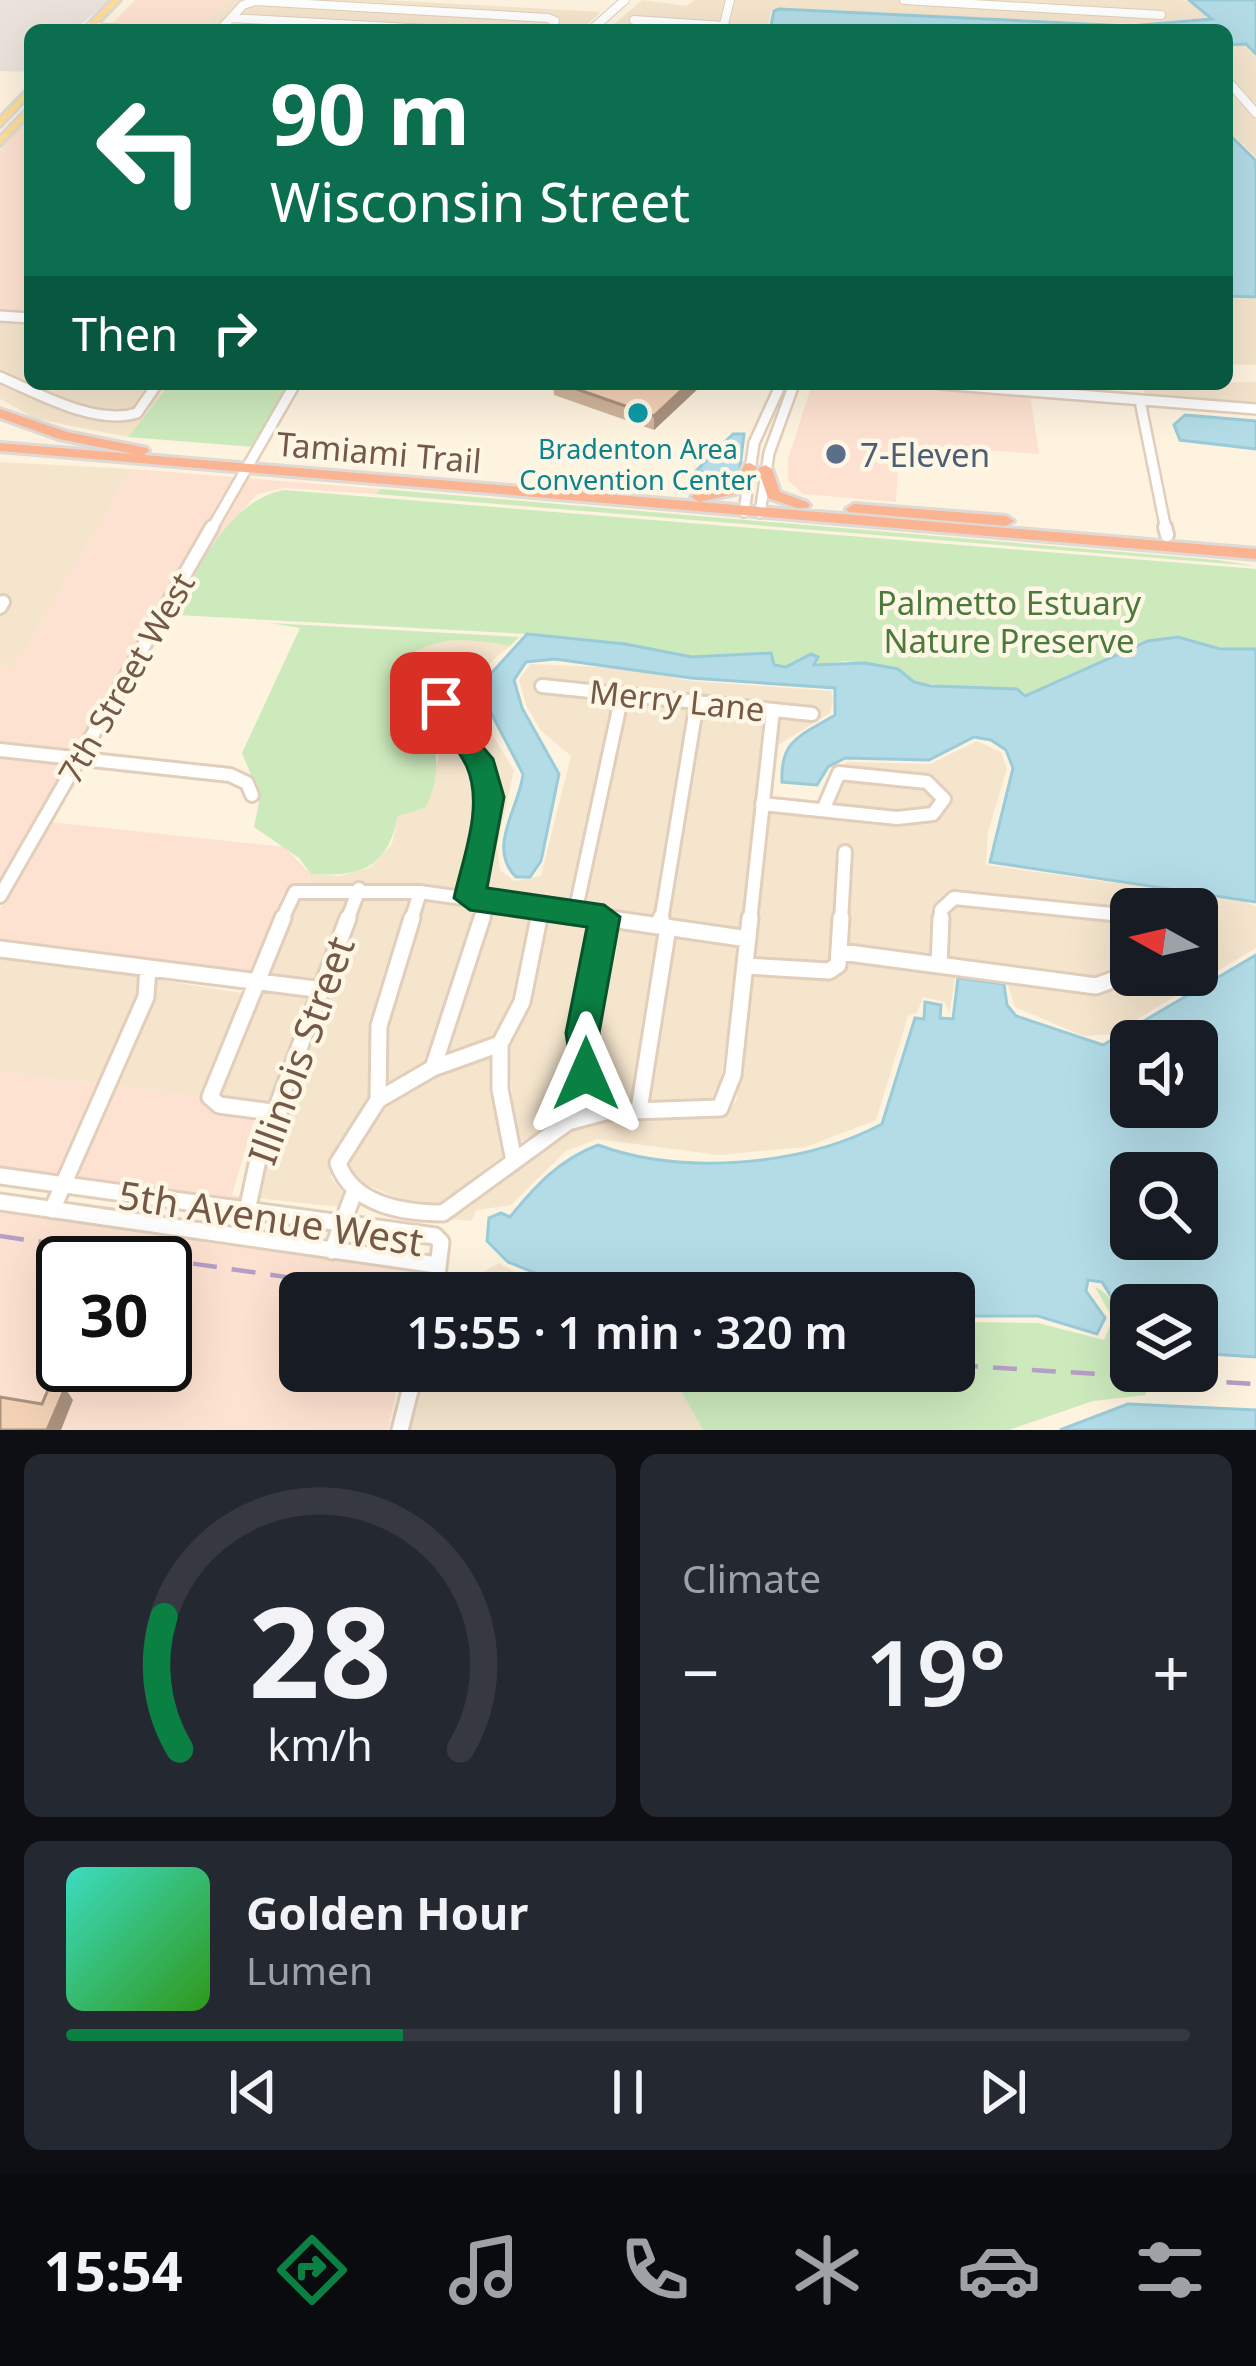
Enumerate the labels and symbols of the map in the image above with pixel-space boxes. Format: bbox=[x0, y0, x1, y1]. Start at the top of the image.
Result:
marker: Bradenton Area Convention Center bbox=[625, 400, 651, 426]
street label: Tamiami Trail bbox=[275, 421, 483, 483]
place label: Bradenton Area Convention Center bbox=[519, 430, 757, 498]
place label: 7-Eleven bbox=[860, 432, 990, 477]
marker: 7-Eleven bbox=[823, 441, 849, 467]
street label: 7th Street West bbox=[47, 564, 205, 792]
park label: Palmetto Estuary Nature Preserve bbox=[877, 580, 1141, 663]
pin bbox=[390, 652, 492, 754]
street label: Merry Lane bbox=[587, 668, 767, 732]
north arrow bbox=[1110, 888, 1218, 996]
street label: Illinois Street bbox=[234, 929, 366, 1171]
position arrow bbox=[523, 1011, 649, 1137]
street label: 5th Avenue West bbox=[115, 1167, 427, 1267]
speed limit sign: 30 bbox=[36, 1236, 192, 1392]

